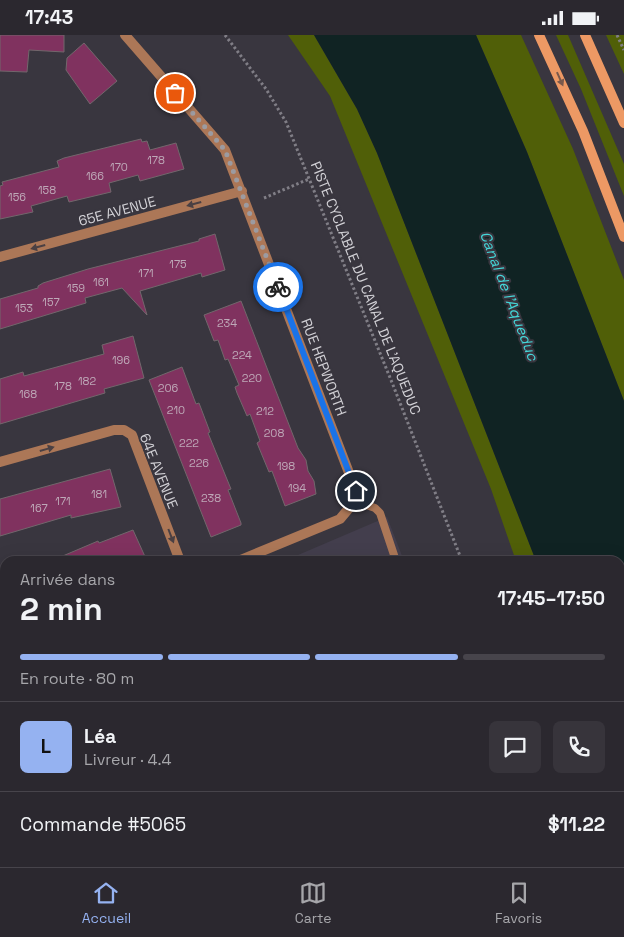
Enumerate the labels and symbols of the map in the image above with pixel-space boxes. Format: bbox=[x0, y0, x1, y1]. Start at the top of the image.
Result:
pin bbox=[154, 72, 196, 114]
one-way arrow bbox=[556, 72, 564, 86]
house number: 178 bbox=[147, 153, 165, 167]
street label: PISTE CYCLABLE DU CANAL DE L'AQUEDUC bbox=[307, 159, 425, 417]
house number: 170 bbox=[110, 160, 128, 174]
house number: 166 bbox=[86, 169, 104, 183]
house number: 158 bbox=[38, 183, 56, 197]
house number: 156 bbox=[8, 190, 26, 204]
street label: 65E AVENUE bbox=[76, 192, 158, 230]
one-way arrow bbox=[187, 200, 202, 208]
water label: Canal de l'Aqueduc bbox=[476, 228, 543, 364]
one-way arrow bbox=[30, 243, 45, 251]
house number: 175 bbox=[169, 257, 187, 271]
courier bbox=[253, 262, 303, 312]
house number: 171 bbox=[138, 266, 154, 280]
house number: 161 bbox=[93, 275, 109, 289]
house number: 159 bbox=[67, 281, 85, 295]
house number: 157 bbox=[42, 295, 60, 309]
house number: 153 bbox=[15, 301, 33, 315]
house number: 234 bbox=[217, 316, 237, 330]
street label: RUE HEPWORTH bbox=[297, 316, 351, 418]
house number: 224 bbox=[232, 348, 252, 362]
house number: 196 bbox=[112, 353, 130, 367]
house number: 220 bbox=[242, 371, 262, 385]
house number: 182 bbox=[78, 374, 96, 388]
house number: 178 bbox=[54, 379, 72, 393]
house number: 206 bbox=[158, 381, 178, 395]
house number: 168 bbox=[19, 387, 37, 401]
house number: 210 bbox=[167, 403, 185, 417]
house number: 212 bbox=[256, 404, 274, 418]
house number: 208 bbox=[264, 426, 284, 440]
street label: 64E AVENUE bbox=[136, 431, 182, 511]
house number: 222 bbox=[179, 436, 199, 450]
one-way arrow bbox=[40, 444, 55, 452]
house number: 226 bbox=[189, 456, 209, 470]
house number: 198 bbox=[277, 459, 295, 473]
pin bbox=[335, 470, 377, 512]
house number: 194 bbox=[288, 481, 306, 495]
house number: 181 bbox=[91, 487, 107, 501]
house number: 238 bbox=[201, 491, 221, 505]
house number: 171 bbox=[55, 494, 71, 508]
house number: 167 bbox=[30, 501, 48, 515]
one-way arrow bbox=[168, 529, 175, 544]

